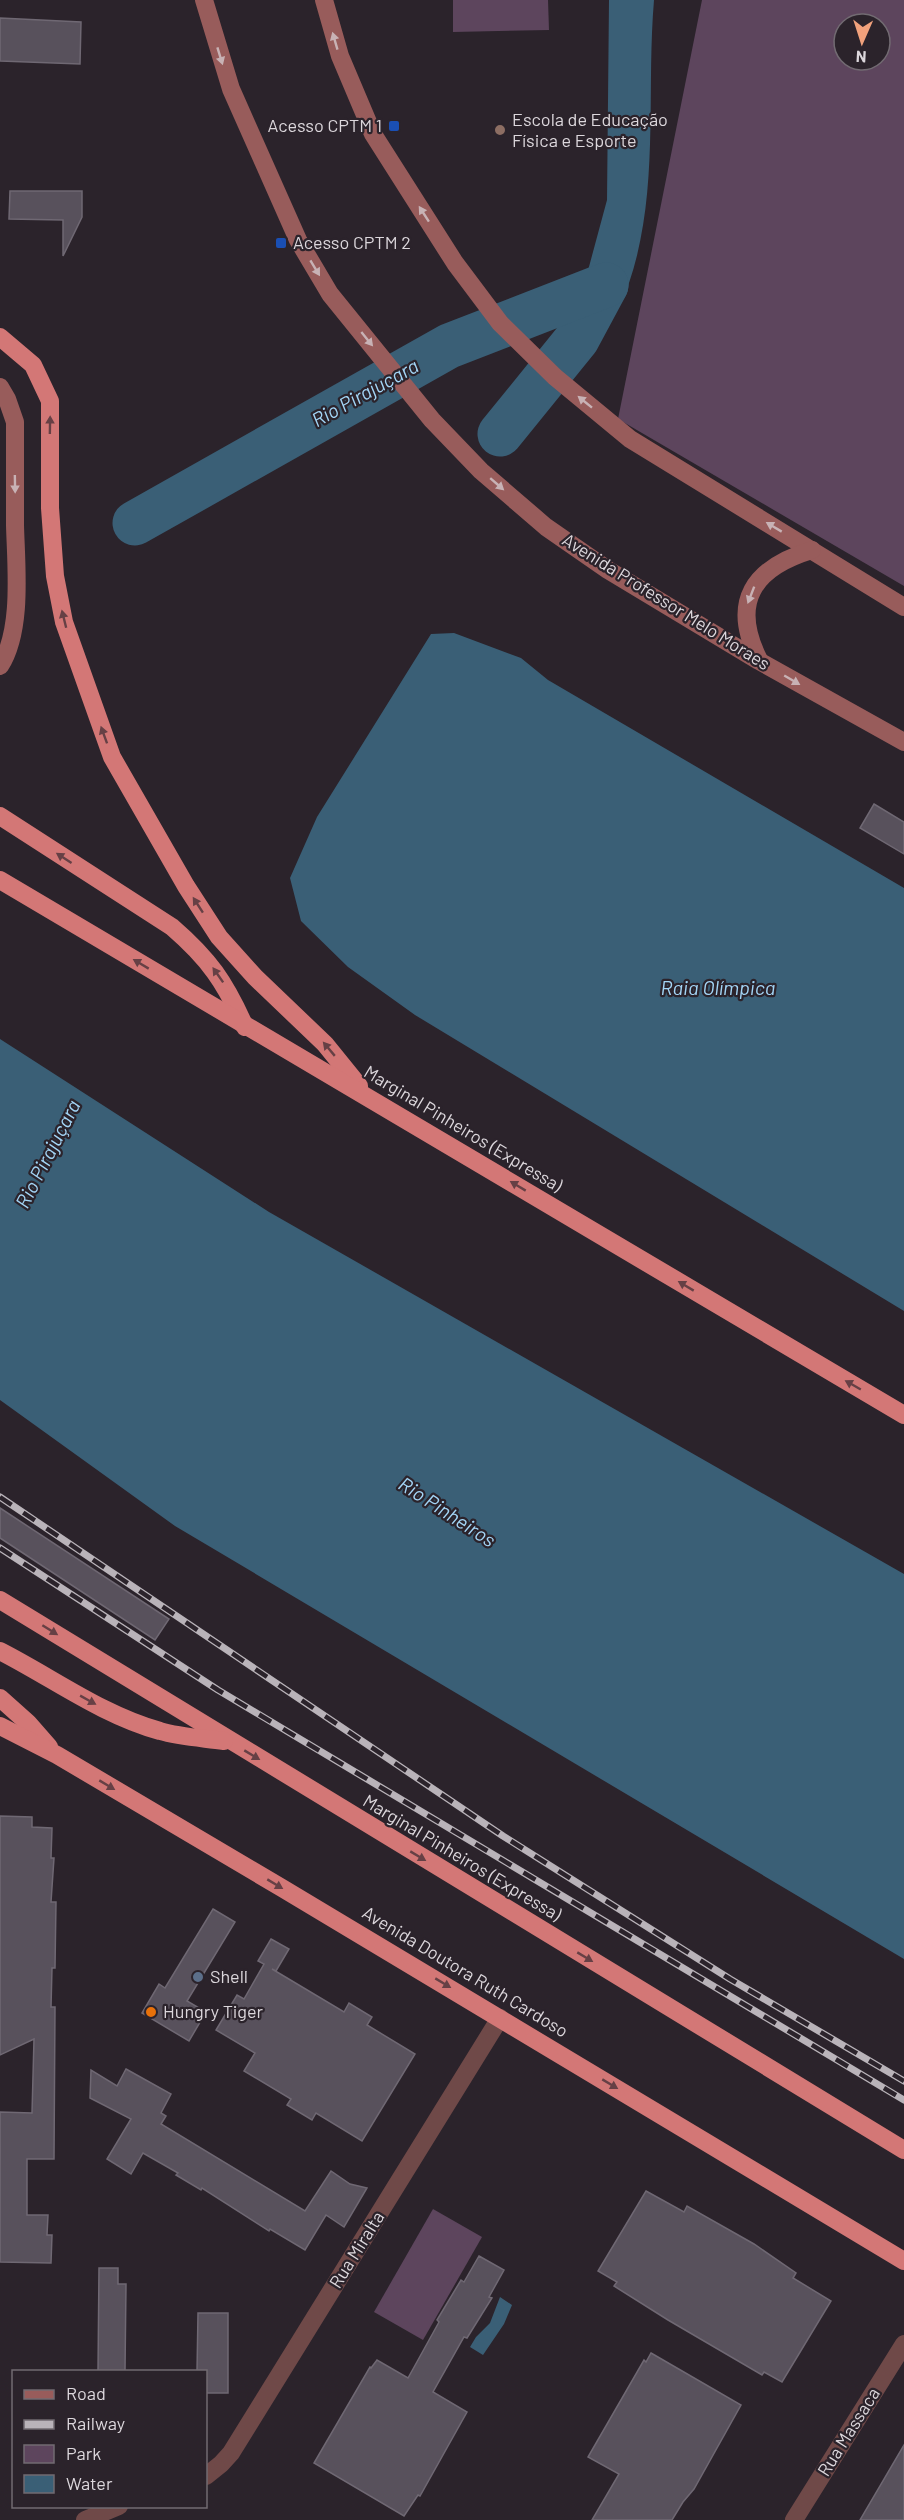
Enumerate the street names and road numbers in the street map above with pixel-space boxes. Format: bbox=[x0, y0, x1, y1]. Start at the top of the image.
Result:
street label: Avenida Professor Melo Moraes bbox=[559, 528, 774, 674]
street label: Marginal Pinheiros (Expressa) bbox=[360, 1060, 567, 1196]
street label: Marginal Pinheiros (Expressa) bbox=[359, 1789, 566, 1925]
street label: Avenida Doutora Ruth Cardoso bbox=[359, 1901, 572, 2041]
street label: Rua Miralta bbox=[324, 2207, 388, 2292]
street label: Rua Massaca bbox=[812, 2383, 884, 2480]

